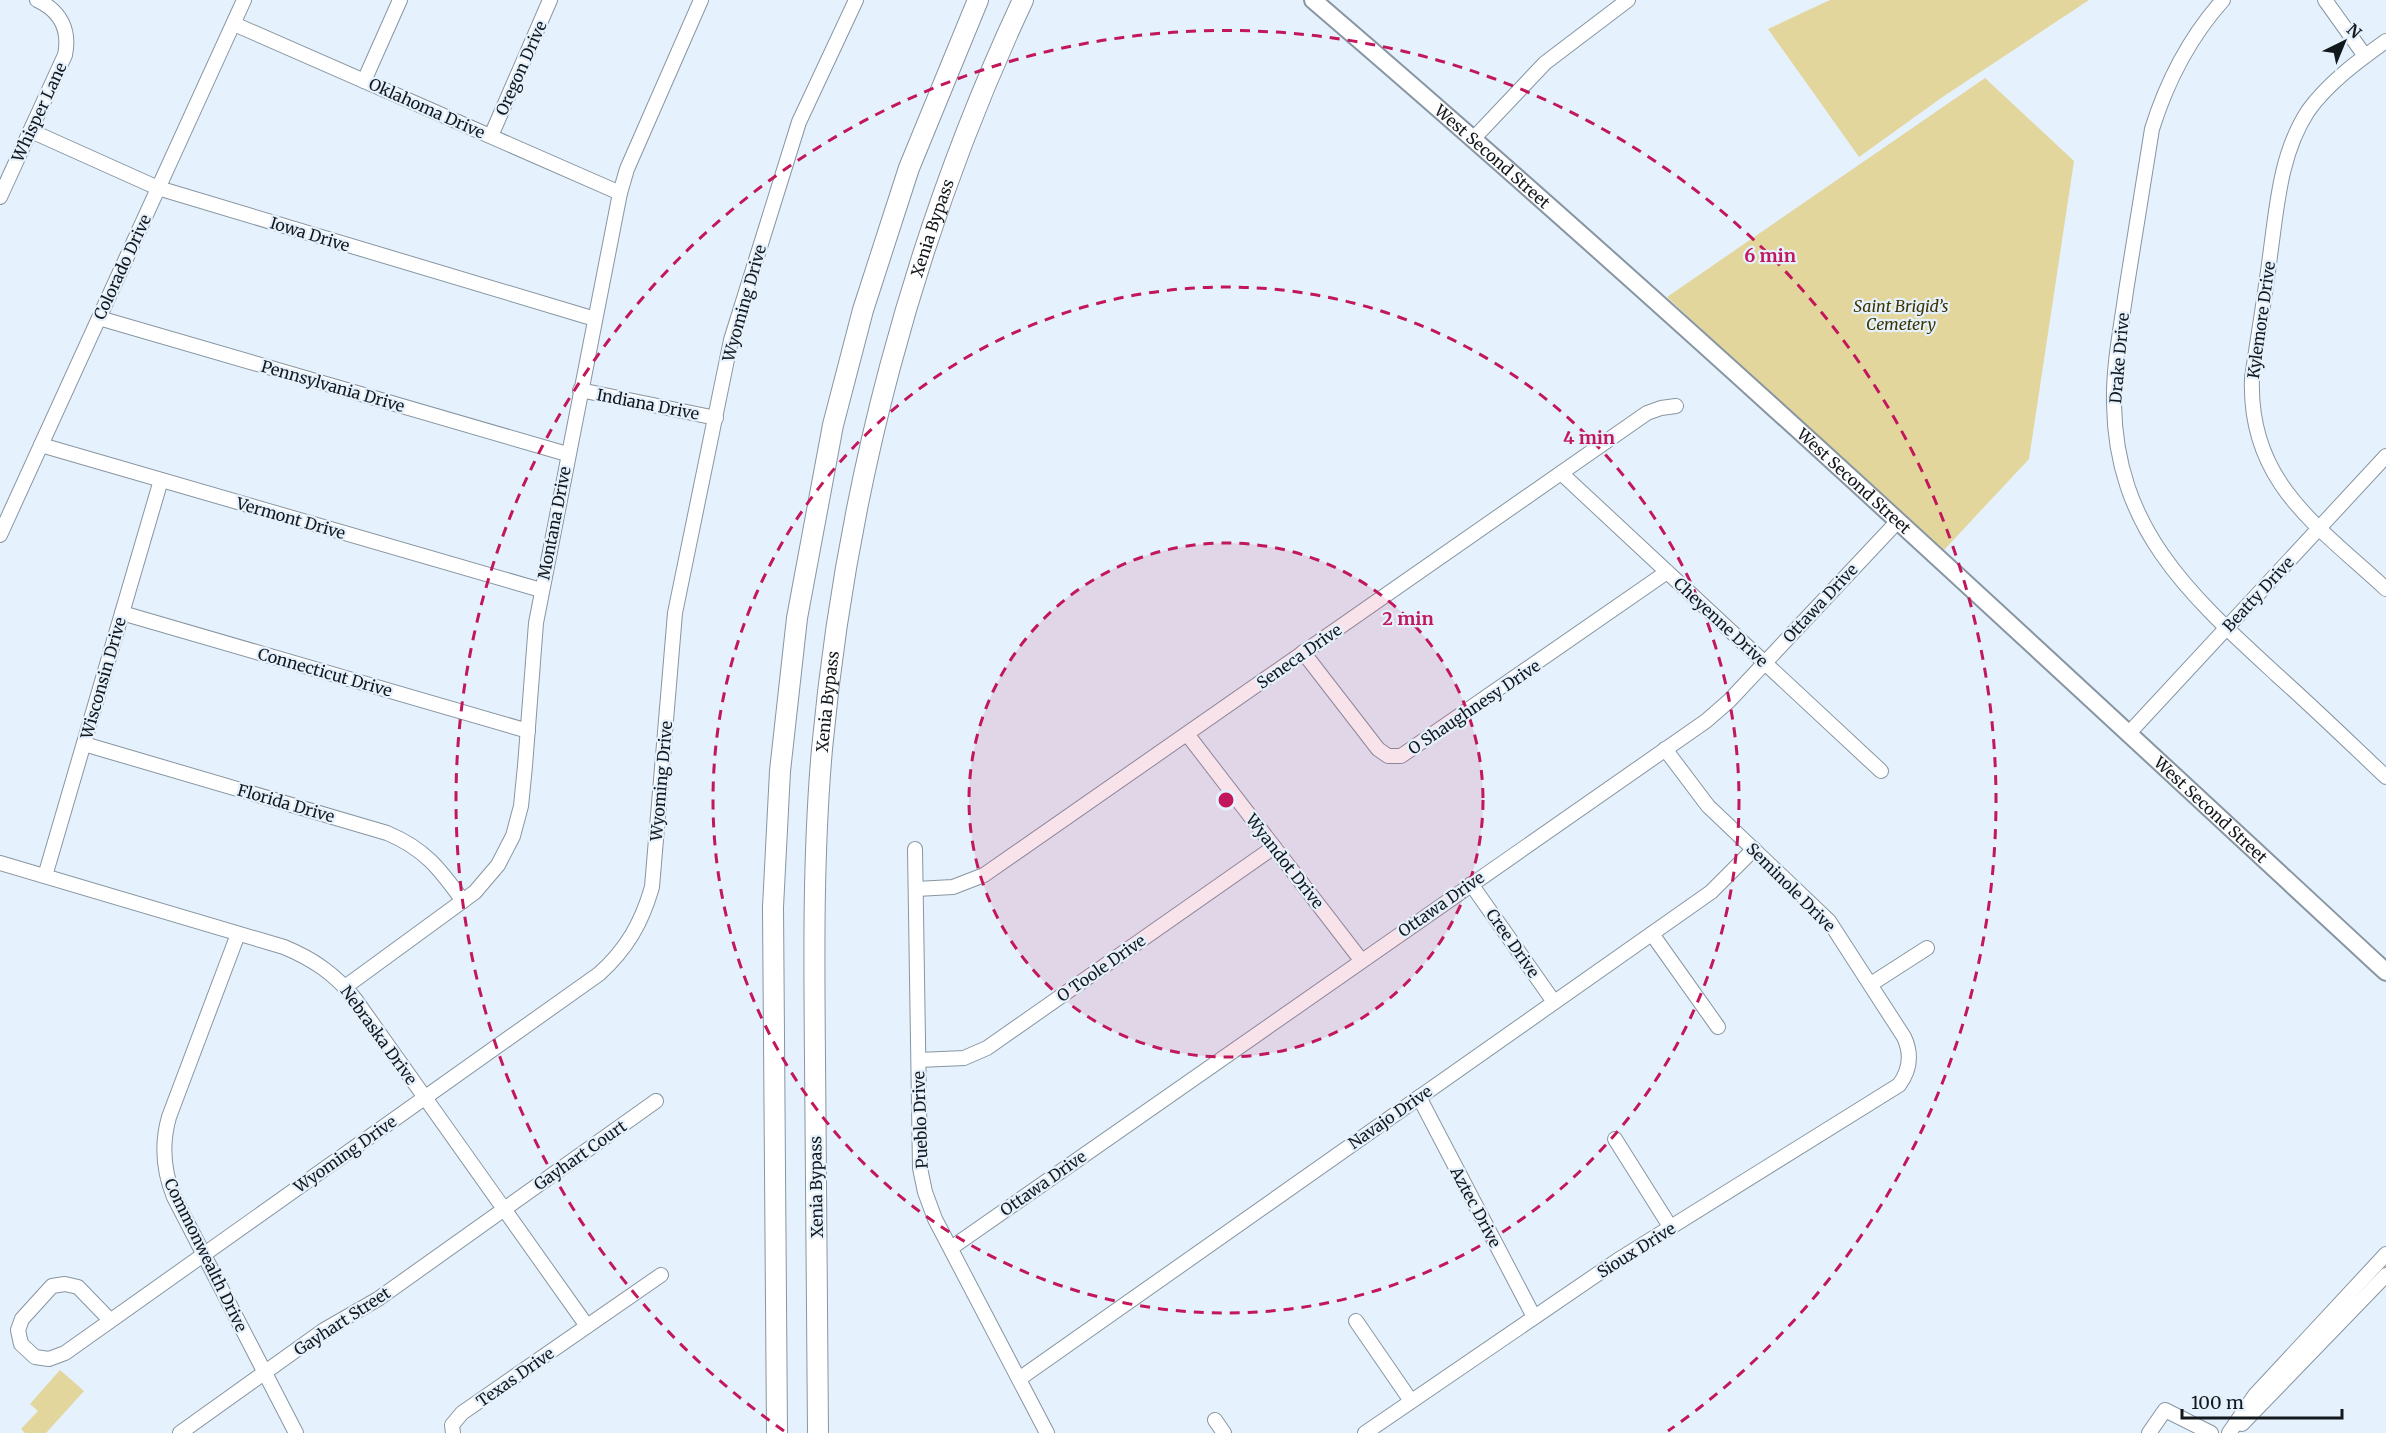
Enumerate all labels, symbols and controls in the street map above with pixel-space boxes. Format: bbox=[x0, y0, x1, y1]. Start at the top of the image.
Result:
north arrow bbox=[2314, 12, 2374, 72]
street label: Oregon Drive bbox=[491, 18, 551, 118]
text: N bbox=[2343, 19, 2366, 43]
street label: Whisper Lane bbox=[7, 59, 71, 166]
street label: Oklahoma Drive bbox=[366, 73, 488, 143]
street label: West Second Street bbox=[1430, 99, 1555, 213]
street label: Xenia Bypass bbox=[907, 176, 958, 279]
street label: Colorado Drive bbox=[89, 211, 155, 323]
street label: Iowa Drive bbox=[268, 212, 352, 256]
street label: Wyoming Drive bbox=[717, 242, 770, 365]
text: 6 min bbox=[1744, 244, 1796, 267]
street label: Kylemore Drive bbox=[2243, 260, 2279, 380]
park label: Saint Brigid’s Cemetery bbox=[1854, 296, 1949, 334]
street label: Drake Drive bbox=[2105, 312, 2133, 404]
street label: Pennsylvania Drive bbox=[259, 356, 407, 416]
street label: Indiana Drive bbox=[595, 384, 701, 424]
street label: West Second Street bbox=[1792, 423, 1916, 538]
text: 4 min bbox=[1563, 426, 1615, 449]
street label: Montana Drive bbox=[533, 465, 575, 581]
street label: Vermont Drive bbox=[233, 493, 348, 543]
street label: Beatty Drive bbox=[2218, 552, 2298, 636]
street label: Ottawa Drive bbox=[1778, 559, 1862, 647]
street label: Cheyenne Drive bbox=[1670, 573, 1772, 671]
text: 2 min bbox=[1382, 607, 1434, 630]
street label: Wisconsin Drive bbox=[76, 615, 130, 742]
street label: Seneca Drive bbox=[1253, 619, 1345, 693]
street label: Connecticut Drive bbox=[256, 643, 394, 701]
street label: Xenia Bypass bbox=[812, 649, 843, 753]
street label: O Shaughnesy Drive bbox=[1404, 655, 1544, 759]
street label: Wyoming Drive bbox=[646, 720, 676, 843]
street label: West Second Street bbox=[2149, 752, 2272, 867]
street label: Florida Drive bbox=[235, 780, 337, 826]
centre of rings bbox=[1216, 790, 1236, 810]
street label: Wyandot Drive bbox=[1241, 809, 1328, 912]
street label: Seminole Drive bbox=[1742, 838, 1840, 936]
street label: Ottawa Drive bbox=[1394, 867, 1488, 941]
street label: Cree Drive bbox=[1482, 905, 1544, 981]
street label: O Toole Drive bbox=[1053, 930, 1149, 1006]
street label: Nebraska Drive bbox=[336, 982, 422, 1088]
street label: Pueblo Drive bbox=[908, 1071, 932, 1169]
street label: Navajo Drive bbox=[1344, 1081, 1436, 1153]
street label: Wyoming Drive bbox=[289, 1111, 400, 1197]
street label: Gayhart Court bbox=[530, 1115, 631, 1194]
street label: Xenia Bypass bbox=[805, 1136, 827, 1238]
street label: Ottawa Drive bbox=[996, 1146, 1090, 1220]
street label: Aztec Drive bbox=[1446, 1162, 1506, 1251]
street label: Commonwealth Drive bbox=[160, 1175, 252, 1335]
street label: Sioux Drive bbox=[1593, 1218, 1679, 1282]
street label: Gayhart Street bbox=[290, 1282, 395, 1360]
street label: Texas Drive bbox=[472, 1343, 558, 1411]
scale bar bbox=[2182, 1382, 2342, 1420]
text: 100 m bbox=[2191, 1391, 2244, 1414]

